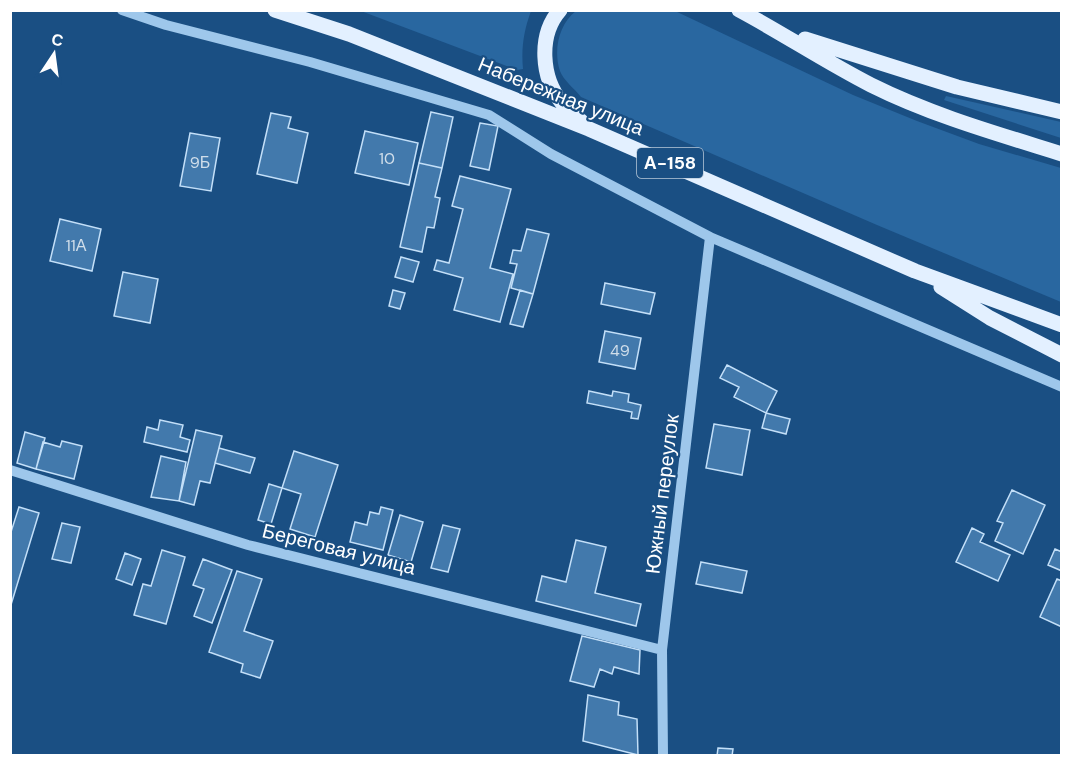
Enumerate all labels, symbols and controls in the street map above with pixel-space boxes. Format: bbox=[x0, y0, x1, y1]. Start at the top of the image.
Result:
north arrow bbox=[24, 24, 84, 84]
text: С bbox=[49, 28, 66, 52]
street label: Набережная улица bbox=[474, 51, 649, 141]
house number: 10 bbox=[379, 148, 395, 169]
road number: А-158 bbox=[637, 148, 703, 178]
house number: 9Б bbox=[190, 152, 210, 173]
house number: 11А bbox=[66, 235, 87, 256]
house number: 49 bbox=[610, 340, 630, 361]
street label: Южный переулок bbox=[639, 412, 685, 575]
street label: Береговая улица bbox=[260, 517, 419, 581]

